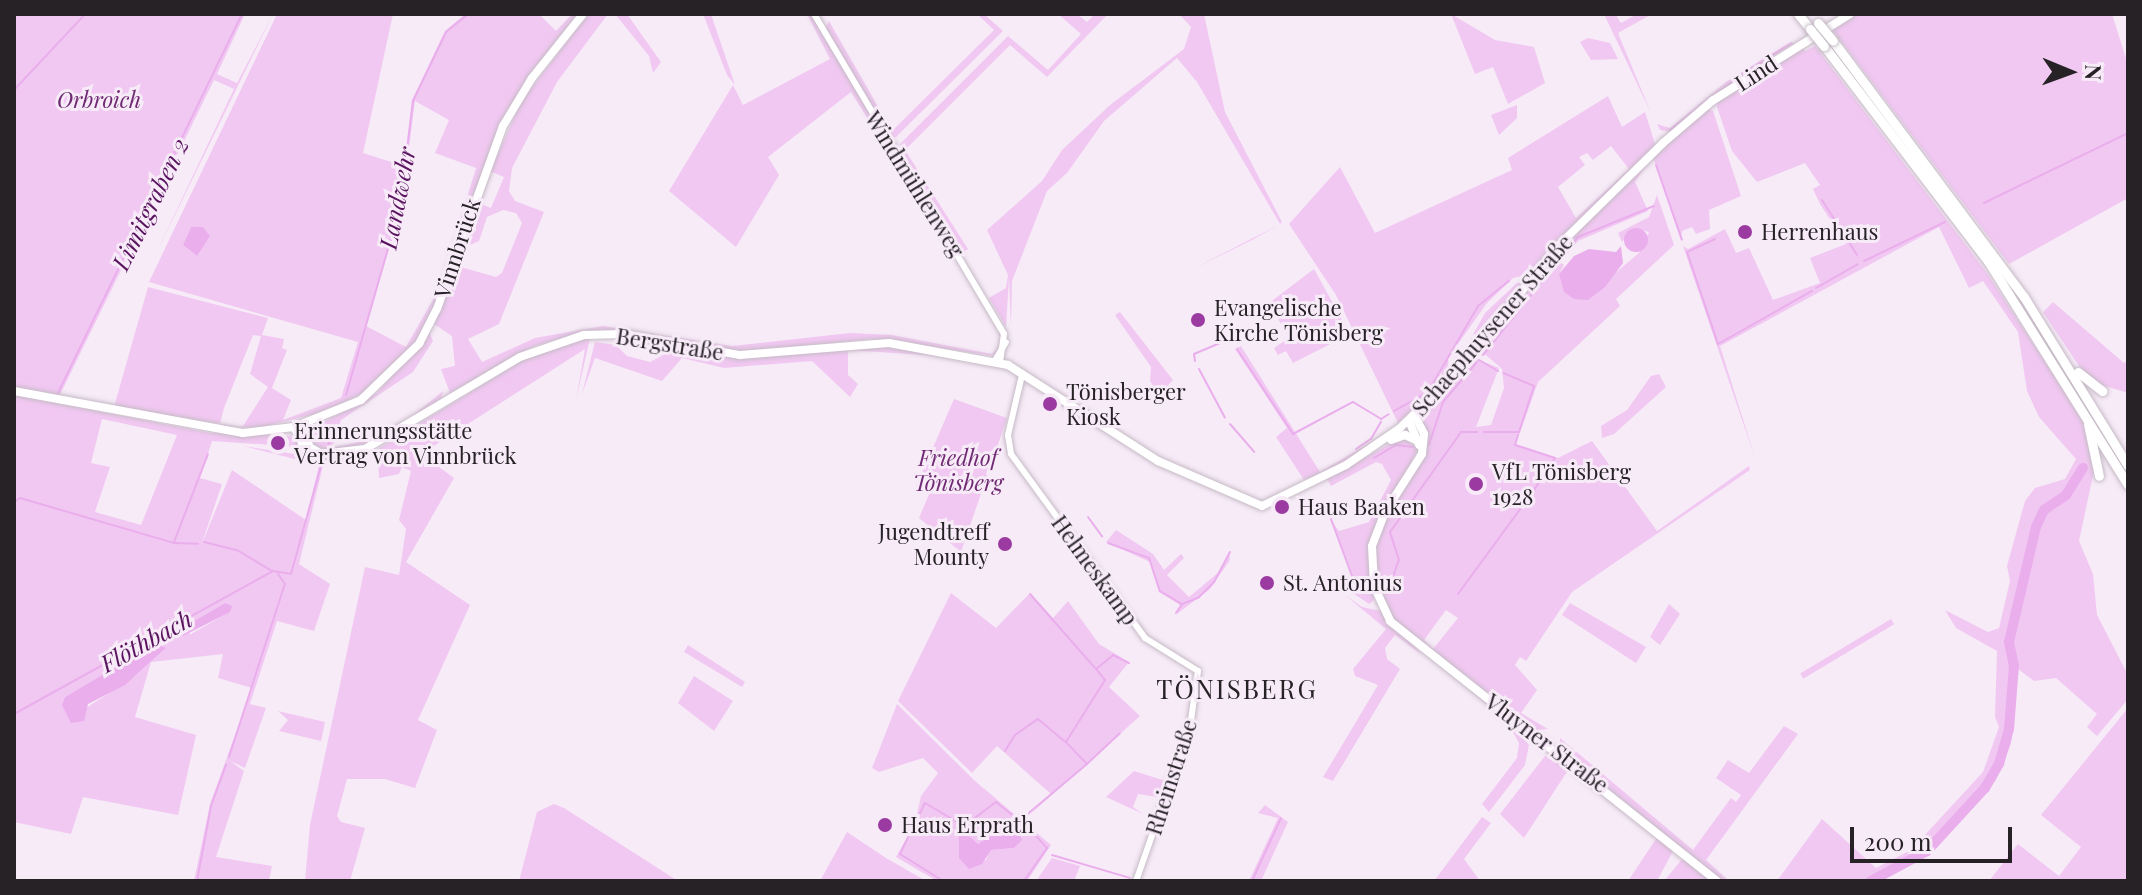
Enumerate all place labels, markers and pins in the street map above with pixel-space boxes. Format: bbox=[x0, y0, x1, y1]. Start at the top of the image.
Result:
place label: Herrenhaus bbox=[1761, 219, 1878, 245]
marker: Herrenhaus bbox=[1736, 223, 1754, 241]
place label: Evangelische Kirche Tönisberg bbox=[1214, 294, 1384, 346]
marker: Evangelische Kirche Tönisberg bbox=[1189, 311, 1207, 329]
place label: Tönisberger Kiosk bbox=[1066, 378, 1186, 430]
marker: Tönisberger Kiosk bbox=[1041, 395, 1059, 413]
place label: Erinnerungsstätte Vertrag von Vinnbrück bbox=[294, 417, 518, 468]
marker: Erinnerungsstätte Vertrag von Vinnbrück bbox=[269, 434, 287, 452]
place label: VfL Tönisberg 1928 bbox=[1492, 458, 1632, 510]
marker: VfL Tönisberg 1928 bbox=[1467, 475, 1485, 493]
place label: Haus Baaken bbox=[1298, 494, 1425, 520]
marker: Haus Baaken bbox=[1273, 498, 1291, 516]
place label: Jugendtreff Mounty bbox=[878, 518, 989, 570]
marker: Jugendtreff Mounty bbox=[996, 535, 1014, 553]
place label: St. Antonius bbox=[1283, 570, 1403, 596]
marker: St. Antonius bbox=[1258, 574, 1276, 592]
place label: Haus Erprath bbox=[901, 812, 1034, 838]
marker: Haus Erprath bbox=[876, 816, 894, 834]

